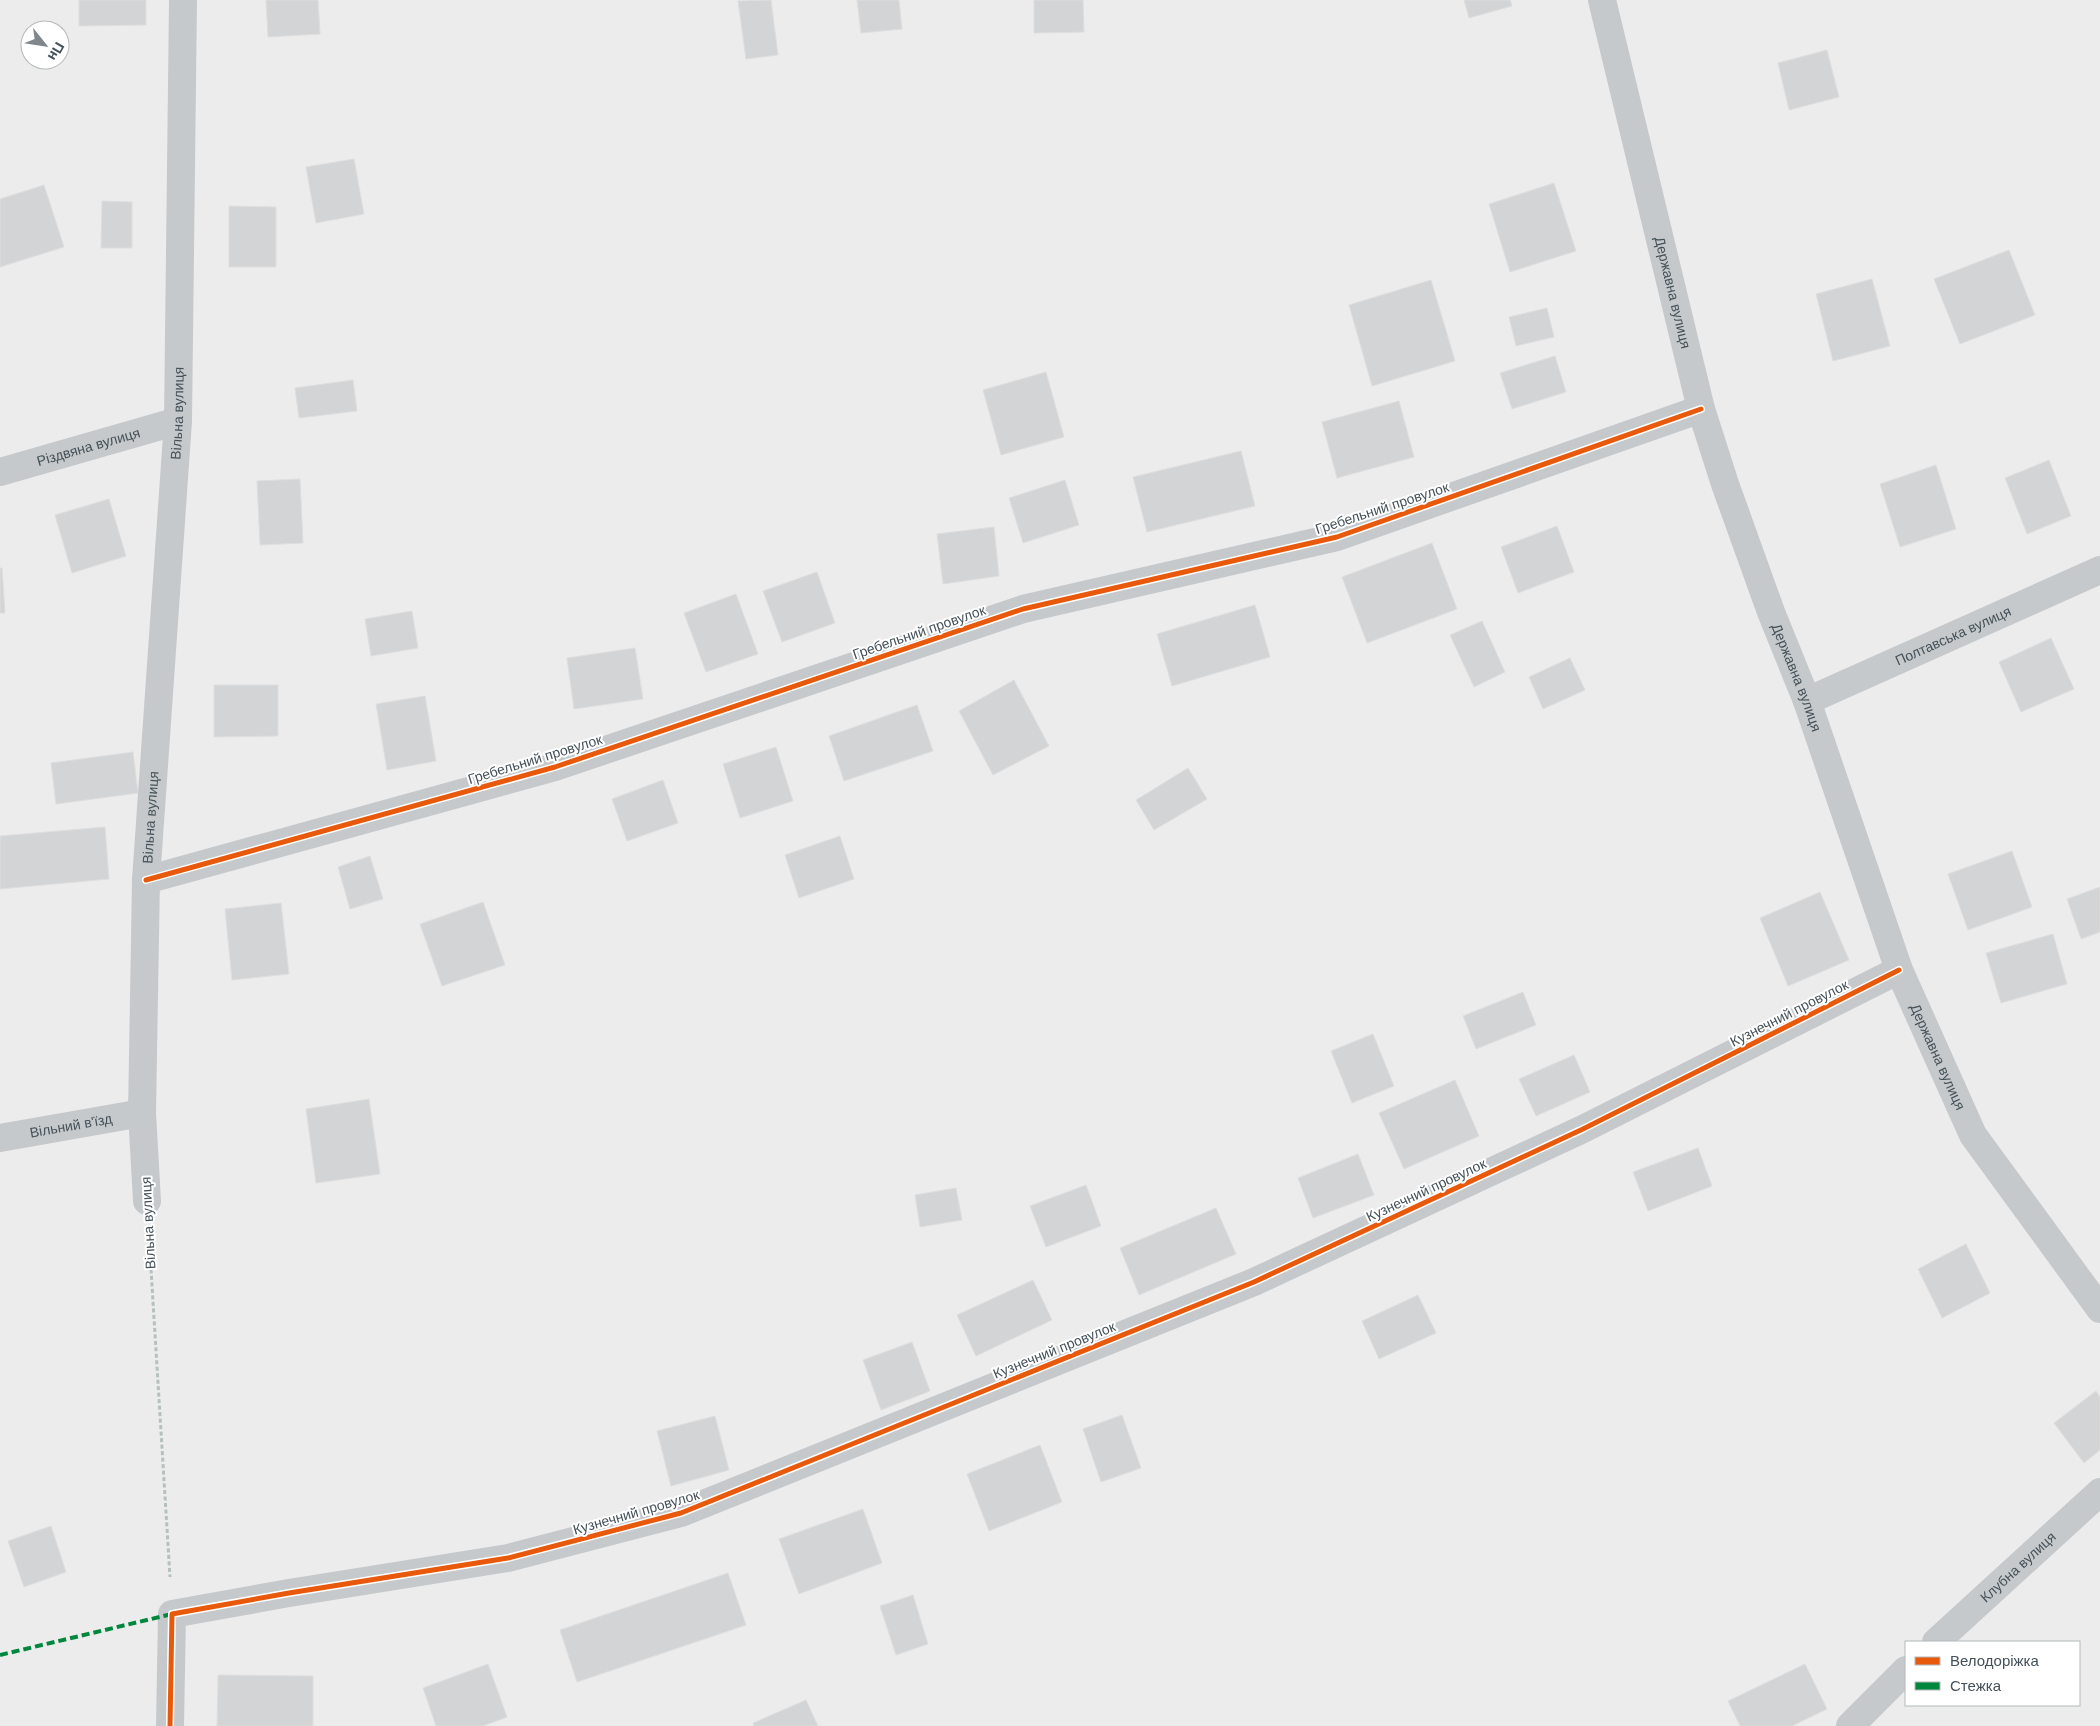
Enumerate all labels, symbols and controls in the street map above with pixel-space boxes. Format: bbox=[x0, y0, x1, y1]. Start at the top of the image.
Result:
north arrow bbox=[20, 20, 70, 70]
text: Пн bbox=[45, 39, 68, 64]
street label: Державна вулиця bbox=[1652, 235, 1694, 350]
street label: Вільна вулиця bbox=[167, 367, 187, 460]
street label: Різдвяна вулиця bbox=[35, 424, 142, 469]
street label: Гребельний провулок bbox=[1313, 479, 1452, 537]
street label: Гребельний провулок bbox=[851, 601, 988, 662]
street label: Полтавська вулиця bbox=[1893, 603, 2013, 668]
street label: Державна вулиця bbox=[1769, 621, 1825, 734]
street label: Гребельний провулок bbox=[466, 731, 605, 787]
street label: Вільна вулиця bbox=[139, 770, 162, 864]
street label: Кузнечний провулок bbox=[1727, 976, 1851, 1050]
street label: Державна вулиця bbox=[1907, 1001, 1969, 1112]
street label: Вільний в'їзд bbox=[28, 1110, 113, 1141]
street label: Кузнечний провулок bbox=[1364, 1155, 1489, 1225]
street label: Вільна вулиця bbox=[138, 1176, 158, 1270]
street label: Кузнечний провулок bbox=[991, 1318, 1118, 1382]
street label: Кузнечний провулок bbox=[571, 1486, 702, 1538]
street label: Клубна вулиця bbox=[1977, 1529, 2059, 1606]
legend bbox=[1905, 1641, 2080, 1706]
text: Велодоріжка bbox=[1950, 1652, 2039, 1669]
text: Стежка bbox=[1950, 1677, 2002, 1694]

